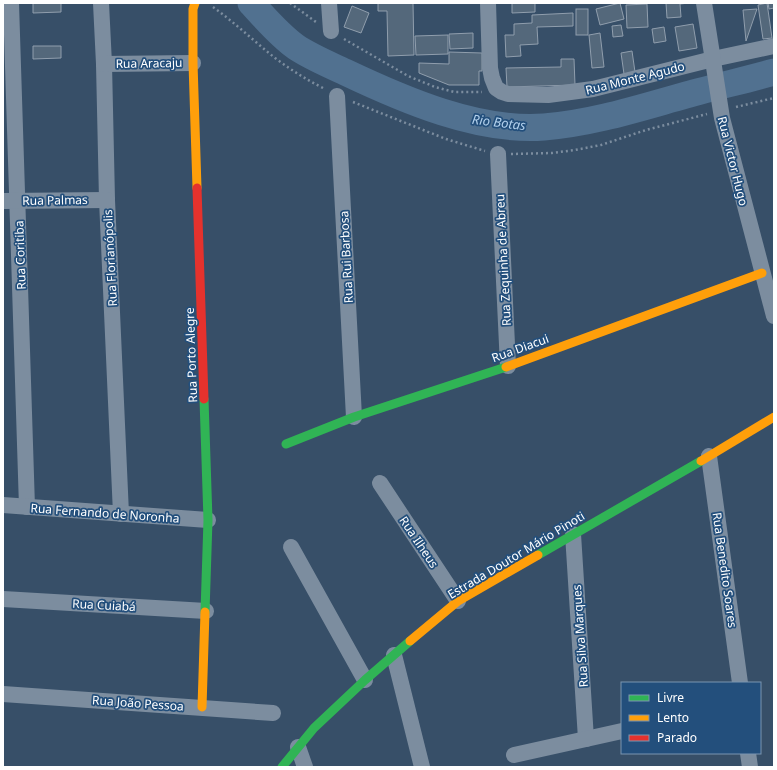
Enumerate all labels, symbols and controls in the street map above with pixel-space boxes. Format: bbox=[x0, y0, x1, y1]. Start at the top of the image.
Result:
street label: Rua Aracaju bbox=[115, 54, 183, 72]
street label: Rua Monte Agudo bbox=[584, 57, 686, 99]
water label: Rio Botas bbox=[471, 110, 527, 134]
street label: Rua Victor Hugo bbox=[714, 115, 752, 207]
street label: Rua Palmas bbox=[22, 191, 88, 209]
street label: Rua Zequinha de Abreu bbox=[491, 194, 515, 326]
street label: Rua Florianópolis bbox=[99, 209, 121, 307]
street label: Rua Rui Barbosa bbox=[335, 210, 357, 304]
street label: Rua Coritiba bbox=[10, 220, 30, 290]
street label: Rua Porto Alegre bbox=[181, 307, 201, 403]
street label: Rua Diacui bbox=[489, 330, 551, 366]
street label: Rua Fernando de Noronha bbox=[30, 499, 180, 527]
street label: Estrada Doutor Mário Pinoti bbox=[444, 507, 588, 603]
street label: Rua Benedito Soares bbox=[708, 511, 742, 629]
street label: Rua Ilheus bbox=[395, 513, 443, 572]
street label: Rua Silva Marques bbox=[568, 584, 592, 688]
street label: Rua Cuiabá bbox=[72, 595, 136, 615]
legend bbox=[621, 682, 761, 754]
text: Livre bbox=[657, 689, 684, 706]
street label: Rua João Pessoa bbox=[92, 691, 184, 715]
text: Lento bbox=[657, 709, 689, 726]
text: Parado bbox=[657, 729, 697, 746]

